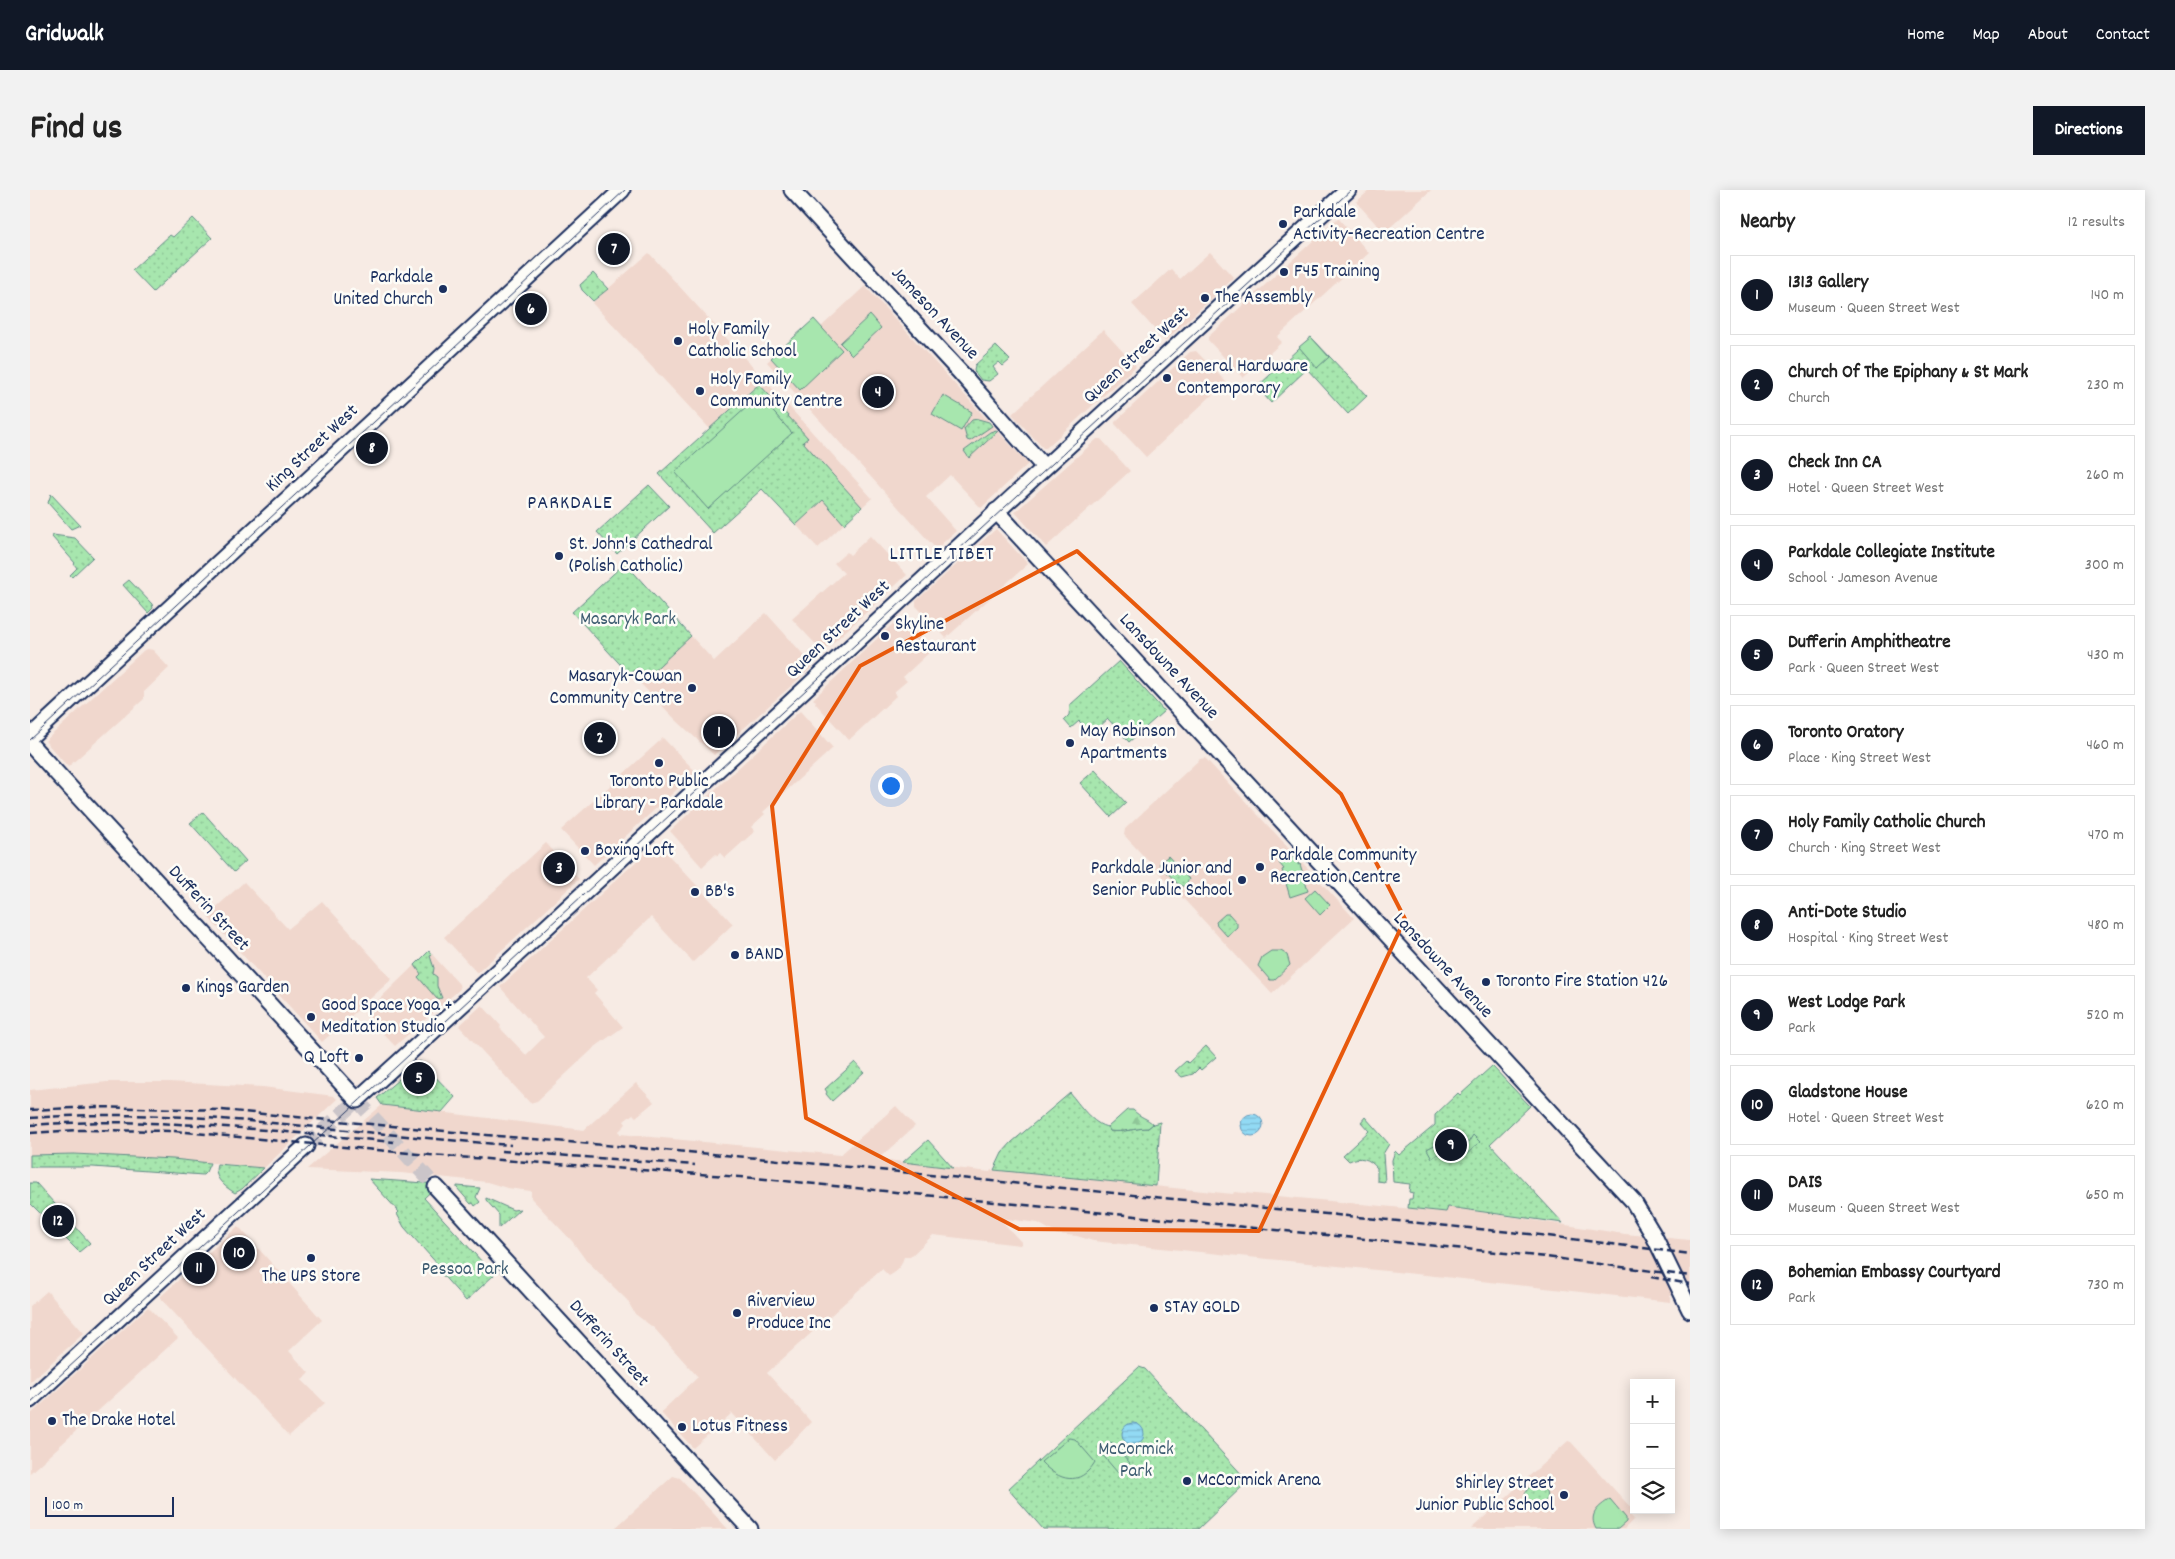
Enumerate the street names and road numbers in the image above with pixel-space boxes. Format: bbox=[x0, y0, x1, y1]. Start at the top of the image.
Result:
street label: Jameson Avenue bbox=[884, 261, 984, 367]
street label: Queen Street West bbox=[1078, 301, 1196, 411]
street label: King Street West bbox=[260, 399, 366, 499]
street label: Queen Street West bbox=[781, 574, 897, 686]
street label: Lansdowne Avenue bbox=[1112, 608, 1224, 726]
street label: Dufferin Street bbox=[161, 860, 255, 958]
street label: Lansdowne Avenue bbox=[1386, 907, 1498, 1025]
street label: Queen Street West bbox=[97, 1202, 213, 1314]
street label: Dufferin Street bbox=[561, 1294, 655, 1394]

